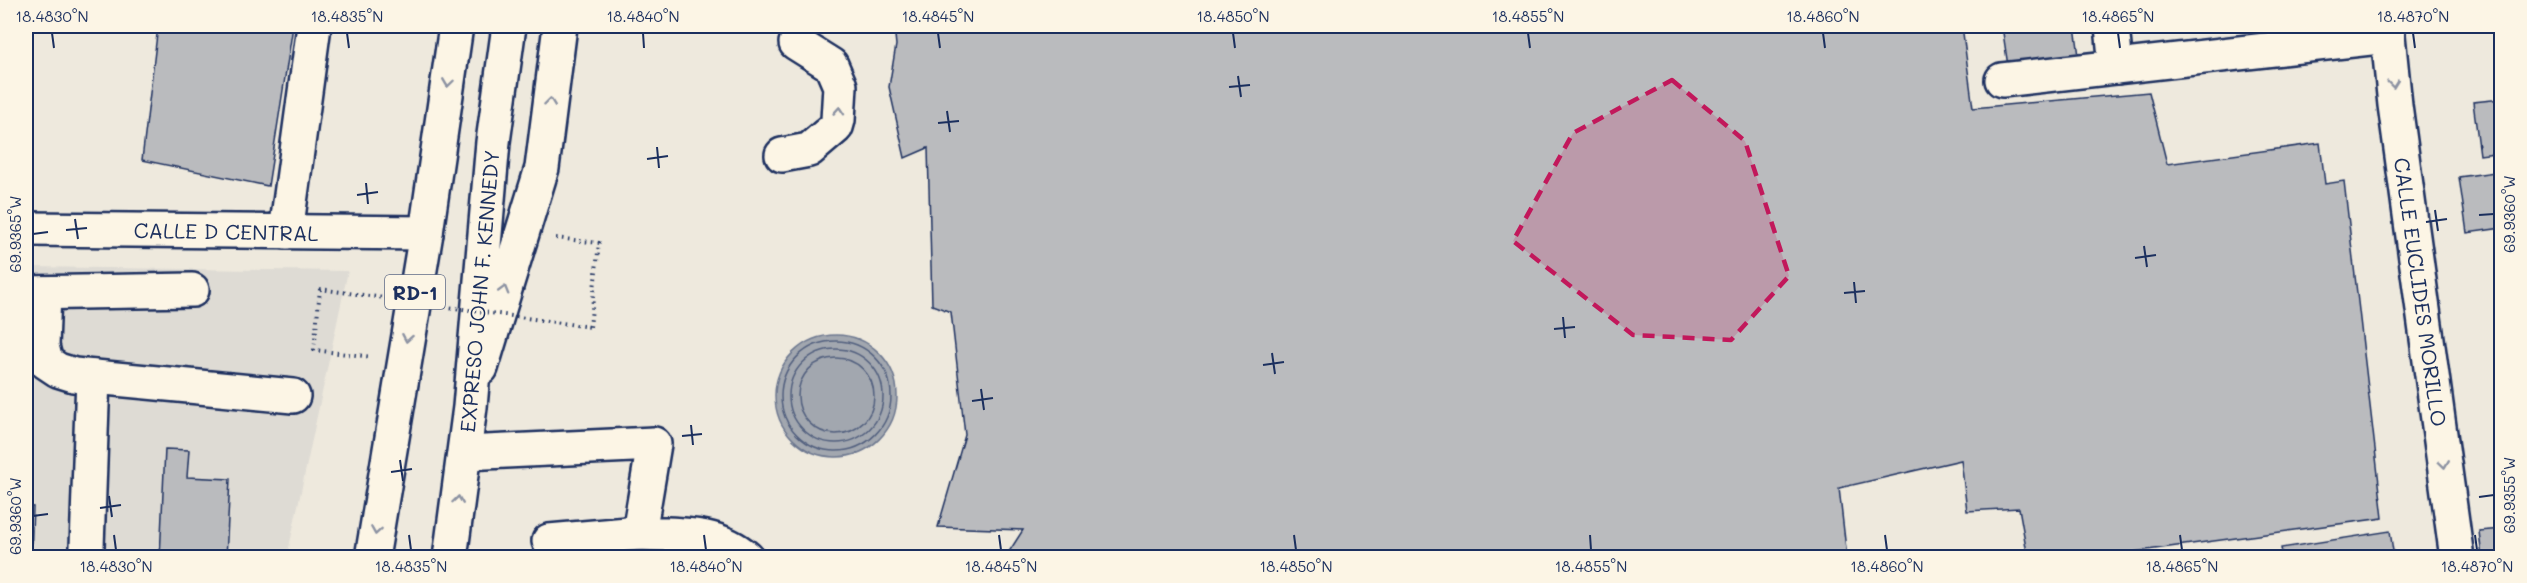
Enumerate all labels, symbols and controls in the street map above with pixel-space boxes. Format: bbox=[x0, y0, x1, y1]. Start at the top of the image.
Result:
text: 18.4830°N bbox=[16, 6, 89, 26]
text: 18.4835°N bbox=[311, 6, 383, 26]
text: 18.4840°N bbox=[606, 6, 680, 26]
text: 18.4845°N bbox=[902, 6, 974, 26]
text: 18.4850°N bbox=[1197, 6, 1269, 26]
text: 18.4855°N bbox=[1492, 6, 1564, 26]
text: 18.4860°N bbox=[1786, 6, 1860, 26]
text: 18.4865°N bbox=[2082, 6, 2154, 26]
text: 18.4870°N bbox=[2377, 6, 2449, 26]
one-way arrow bbox=[442, 79, 454, 88]
one-way arrow bbox=[2386, 79, 2399, 88]
one-way arrow bbox=[544, 97, 556, 106]
one-way arrow bbox=[832, 106, 845, 115]
street label: EXPRESO JOHN F. KENNEDY bbox=[453, 149, 505, 433]
street label: CALLE EUCLIDES MORILLO bbox=[2389, 156, 2453, 428]
text: 69.9360°W bbox=[2499, 175, 2519, 253]
text: 69.9365°W bbox=[5, 196, 25, 272]
street label: CALLE D CENTRAL bbox=[133, 216, 319, 246]
road number: RD-1 bbox=[385, 275, 445, 309]
one-way arrow bbox=[497, 285, 509, 296]
one-way arrow bbox=[401, 333, 414, 343]
text: 69.9355°W bbox=[2499, 457, 2519, 533]
one-way arrow bbox=[2438, 460, 2450, 469]
text: 69.9360°W bbox=[5, 477, 25, 555]
one-way arrow bbox=[452, 495, 464, 504]
one-way arrow bbox=[371, 526, 383, 535]
text: 18.4830°N bbox=[80, 556, 153, 576]
text: 18.4835°N bbox=[375, 556, 447, 576]
text: 18.4840°N bbox=[669, 556, 743, 576]
text: 18.4845°N bbox=[965, 556, 1037, 576]
text: 18.4850°N bbox=[1260, 556, 1332, 576]
text: 18.4855°N bbox=[1555, 556, 1627, 576]
text: 18.4860°N bbox=[1850, 556, 1924, 576]
text: 18.4865°N bbox=[2146, 556, 2218, 576]
text: 18.4870°N bbox=[2441, 556, 2513, 576]

